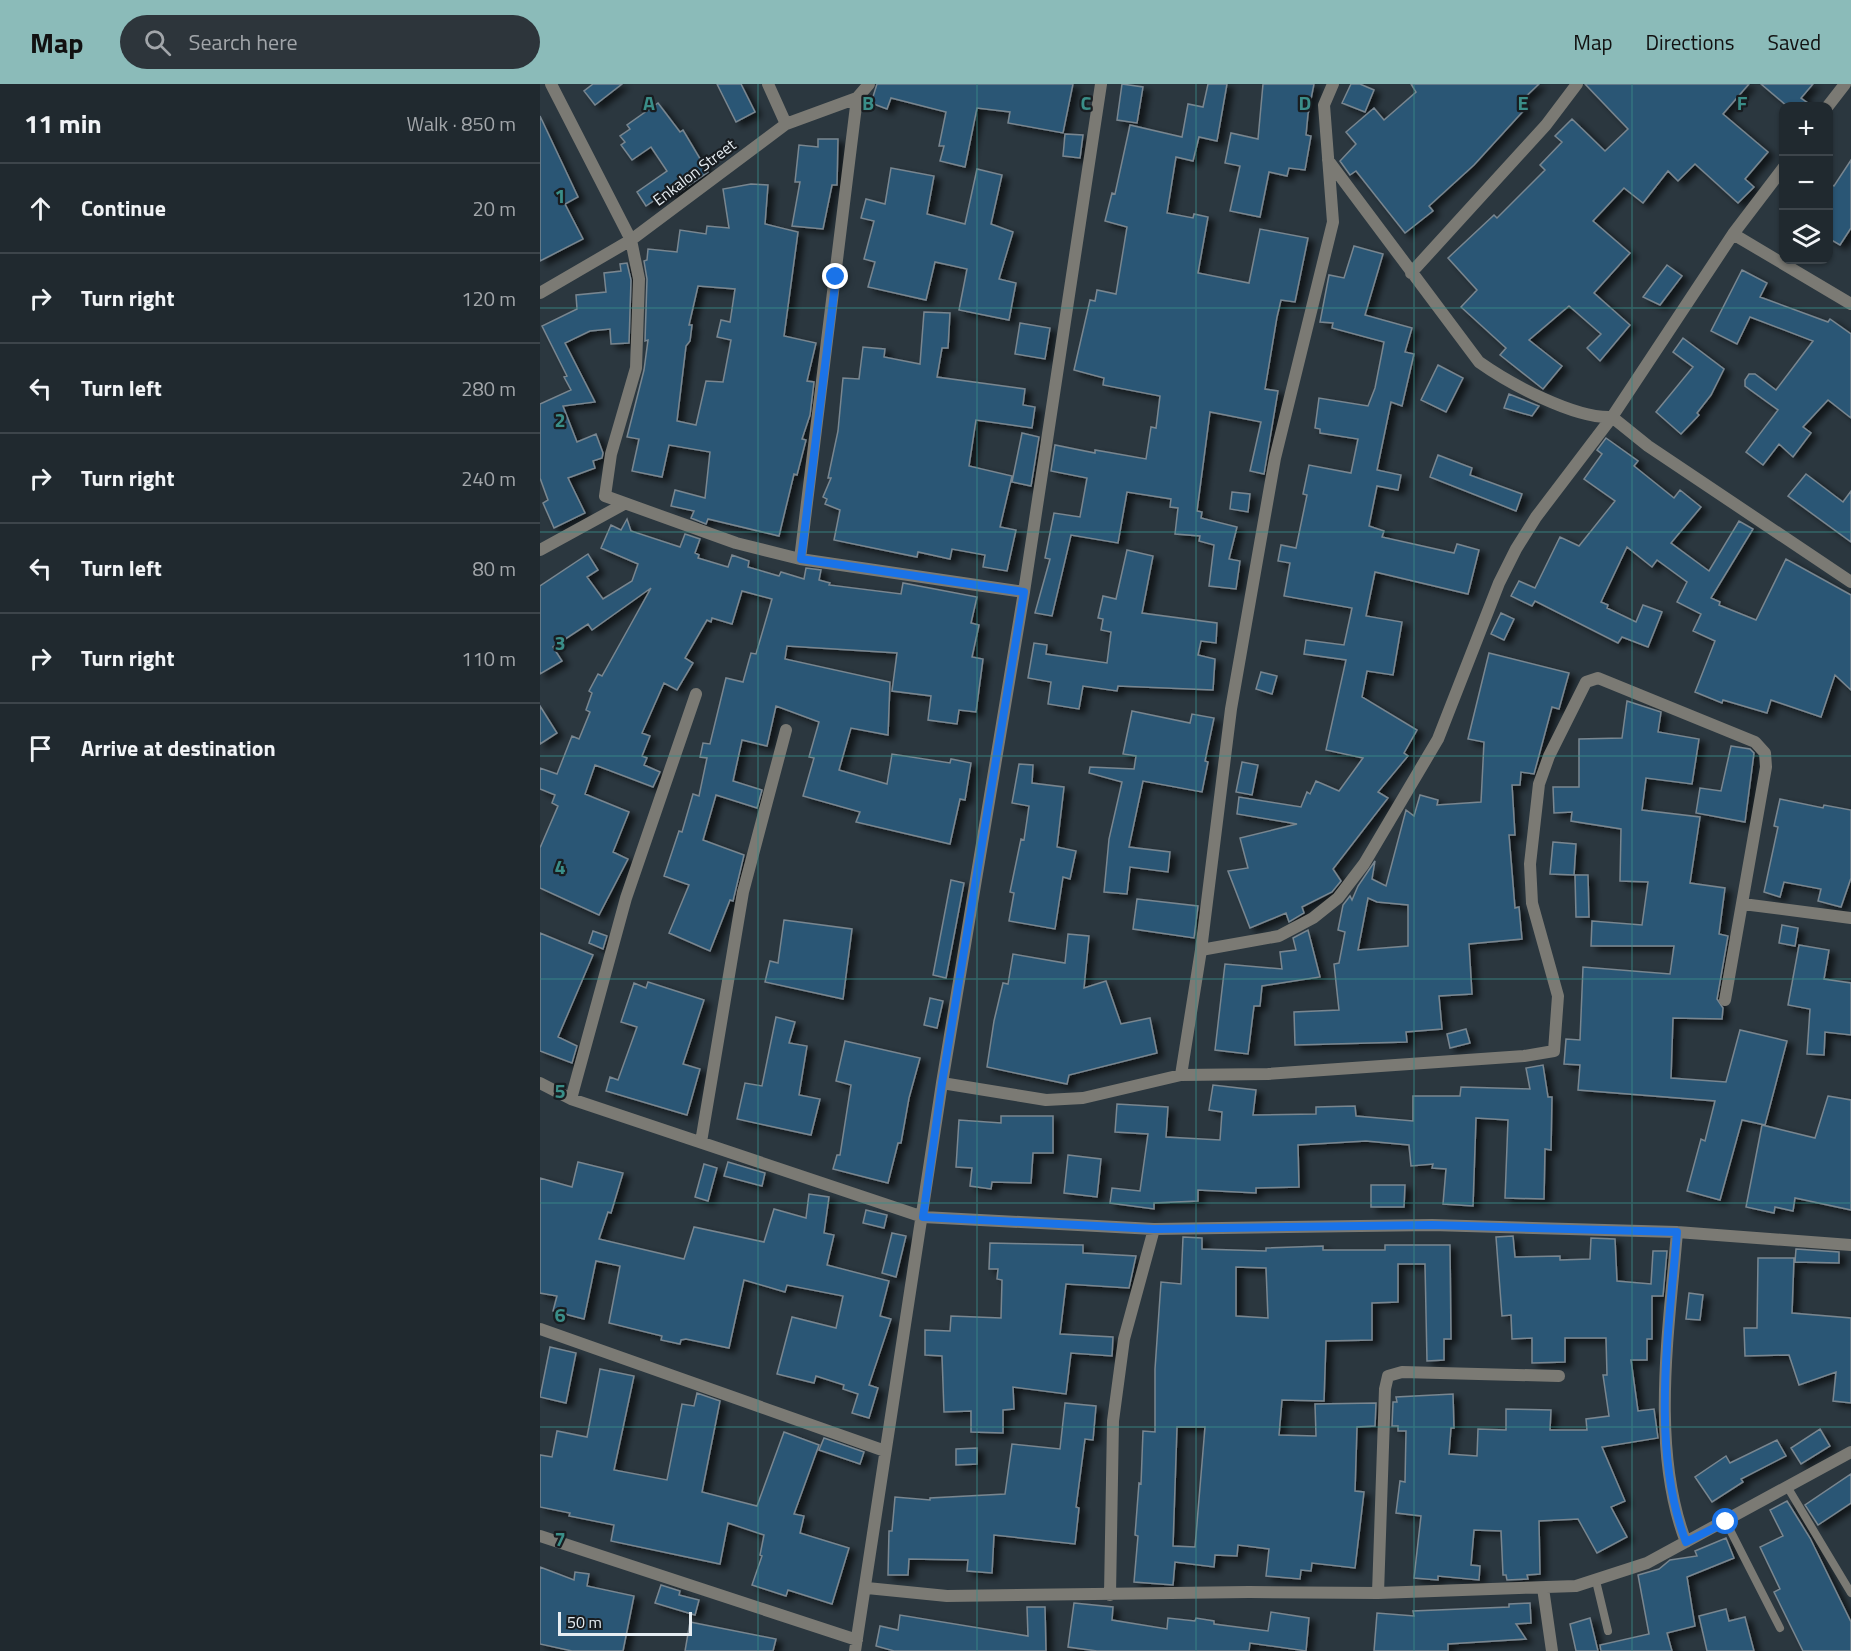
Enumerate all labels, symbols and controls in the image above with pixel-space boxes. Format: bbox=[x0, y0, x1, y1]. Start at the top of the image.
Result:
search box bbox=[120, 15, 540, 69]
text: Map bbox=[30, 21, 84, 64]
text: Search here bbox=[189, 25, 298, 59]
icon: search bbox=[141, 26, 174, 59]
text: Map bbox=[1573, 26, 1613, 58]
text: Directions bbox=[1646, 26, 1735, 58]
text: Saved bbox=[1768, 26, 1821, 58]
text: A bbox=[643, 87, 655, 118]
text: B bbox=[862, 87, 874, 118]
text: C bbox=[1081, 87, 1092, 118]
text: D bbox=[1299, 87, 1311, 118]
text: E bbox=[1517, 87, 1529, 118]
text: F bbox=[1737, 87, 1748, 118]
map controls bbox=[1779, 102, 1833, 264]
button: + bbox=[1779, 102, 1833, 156]
text: 11 min bbox=[24, 104, 102, 143]
text: Walk · 850 m bbox=[407, 108, 516, 139]
street label: Enkalon Street bbox=[647, 133, 741, 211]
button: − bbox=[1779, 156, 1833, 210]
text: 1 bbox=[554, 180, 566, 211]
text: Continue bbox=[81, 191, 166, 225]
icon: ahead bbox=[24, 192, 57, 225]
text: 20 m bbox=[472, 193, 516, 224]
button: layers bbox=[1779, 210, 1833, 264]
route end bbox=[822, 263, 848, 289]
text: Turn right bbox=[81, 281, 175, 315]
icon: right bbox=[24, 282, 57, 315]
text: 120 m bbox=[461, 283, 516, 314]
text: Turn left bbox=[81, 371, 162, 405]
icon: left bbox=[24, 372, 57, 405]
text: 280 m bbox=[461, 373, 516, 404]
text: 2 bbox=[554, 404, 566, 435]
text: Turn right bbox=[81, 461, 175, 495]
icon: right bbox=[24, 462, 57, 495]
text: 240 m bbox=[461, 463, 516, 494]
text: Turn left bbox=[81, 551, 162, 585]
icon: left bbox=[24, 552, 57, 585]
text: 80 m bbox=[472, 553, 516, 584]
text: 3 bbox=[554, 627, 566, 658]
text: Turn right bbox=[81, 641, 175, 675]
icon: right bbox=[24, 642, 57, 675]
text: 110 m bbox=[461, 643, 516, 674]
text: Arrive at destination bbox=[81, 731, 276, 765]
icon: arrive bbox=[24, 732, 57, 765]
text: 4 bbox=[554, 851, 566, 882]
text: 5 bbox=[554, 1075, 566, 1106]
text: 6 bbox=[554, 1299, 566, 1330]
route start bbox=[1712, 1508, 1738, 1534]
text: 7 bbox=[554, 1523, 566, 1554]
scale bar bbox=[558, 1609, 692, 1636]
text: 50 m bbox=[567, 1610, 602, 1634]

